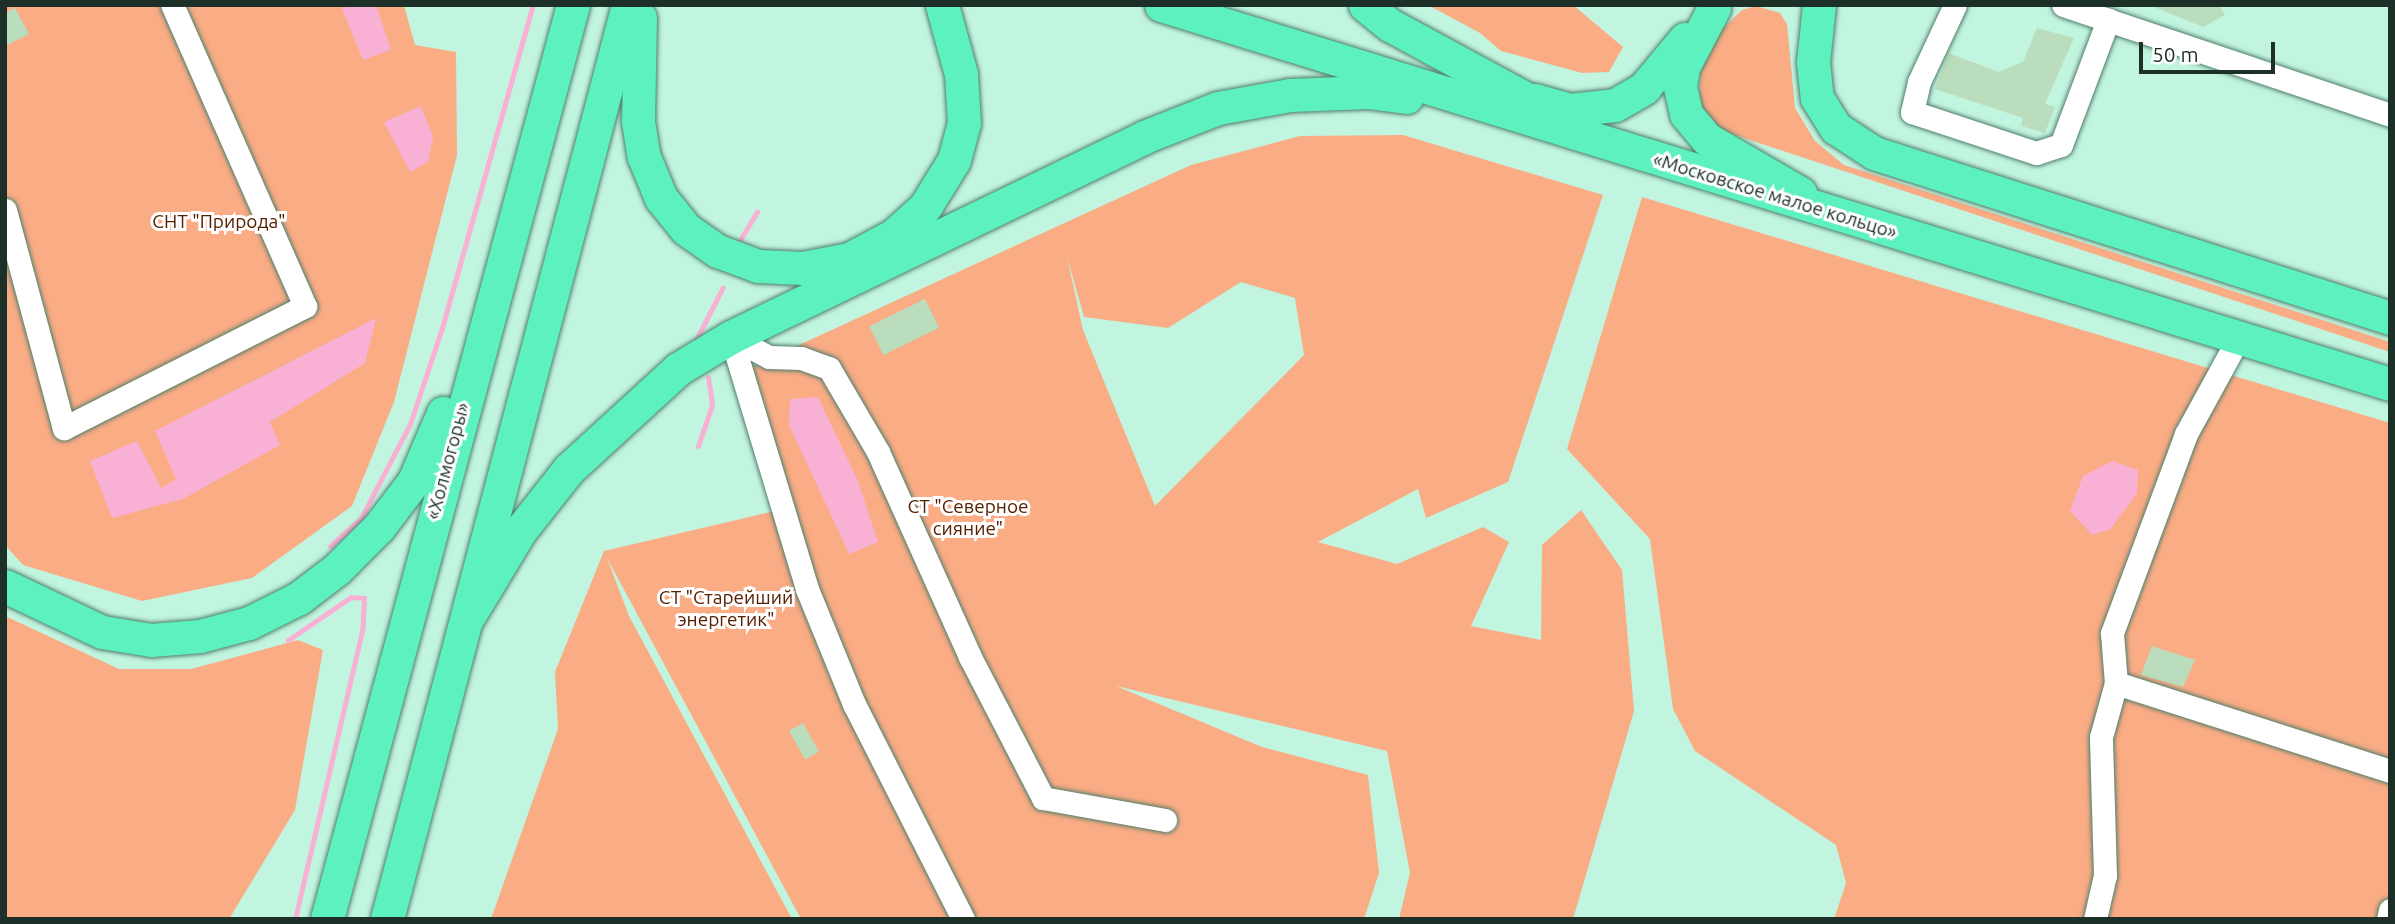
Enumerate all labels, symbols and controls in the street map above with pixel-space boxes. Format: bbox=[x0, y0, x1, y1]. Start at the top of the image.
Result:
scale bar bbox=[2143, 28, 2280, 72]
text: 50 m bbox=[2152, 42, 2199, 66]
street label: «Московское малое кольцо» bbox=[1650, 148, 1900, 244]
park label: СНТ "Природа" bbox=[152, 211, 286, 233]
street label: «Холмогоры» bbox=[421, 400, 475, 522]
park label: СТ "Северное сияние" bbox=[907, 496, 1029, 540]
park label: СТ "Старейший энергетик" bbox=[659, 587, 793, 631]

